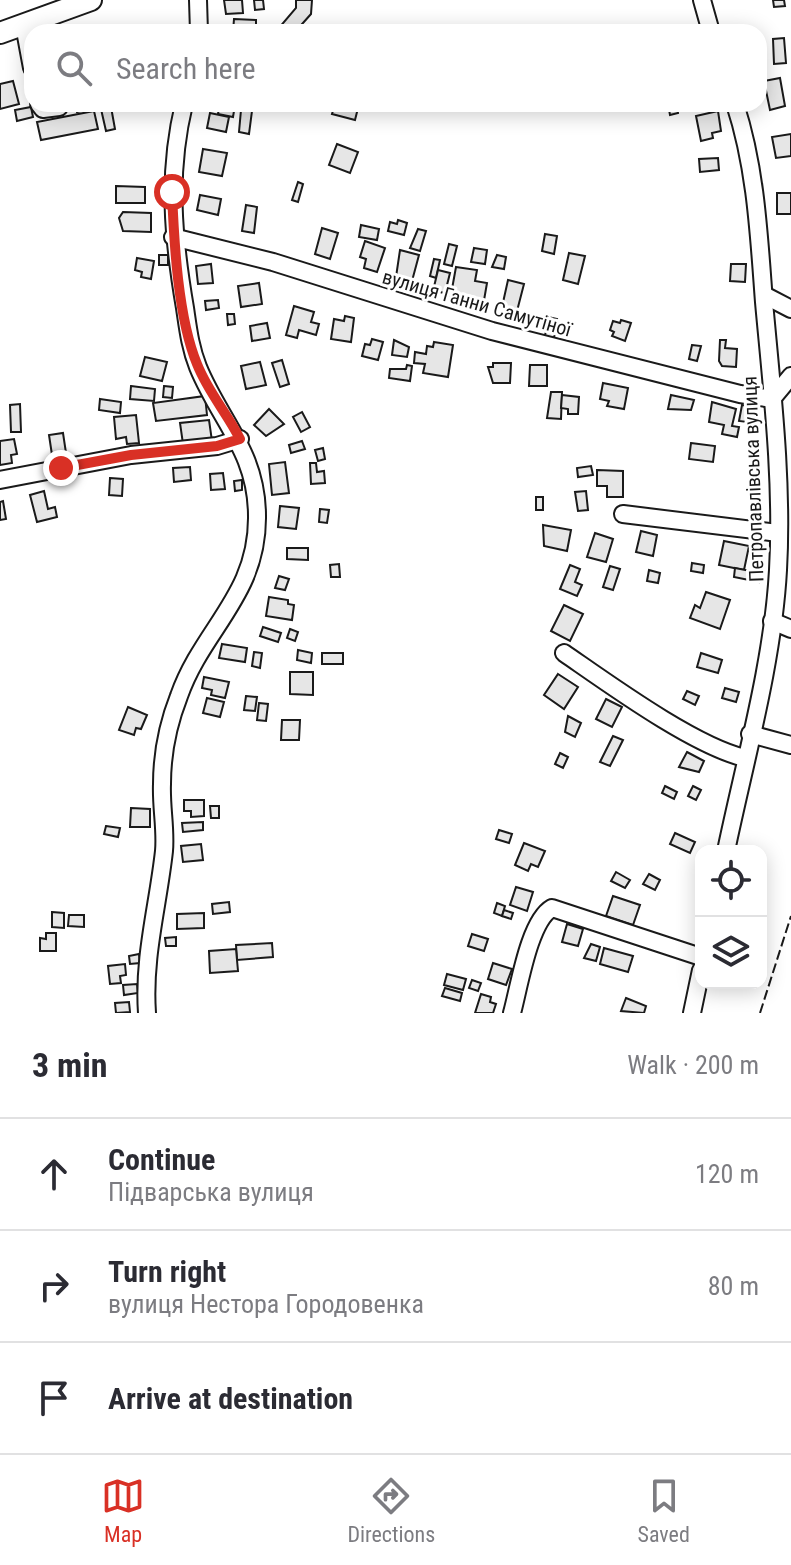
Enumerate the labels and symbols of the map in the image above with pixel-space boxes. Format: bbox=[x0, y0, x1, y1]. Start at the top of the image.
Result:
route start bbox=[154, 174, 190, 210]
street label: вулиця Ганни Самутіної bbox=[380, 264, 576, 342]
street label: Петропавлівська вулиця bbox=[737, 376, 769, 582]
route end bbox=[43, 450, 79, 486]

